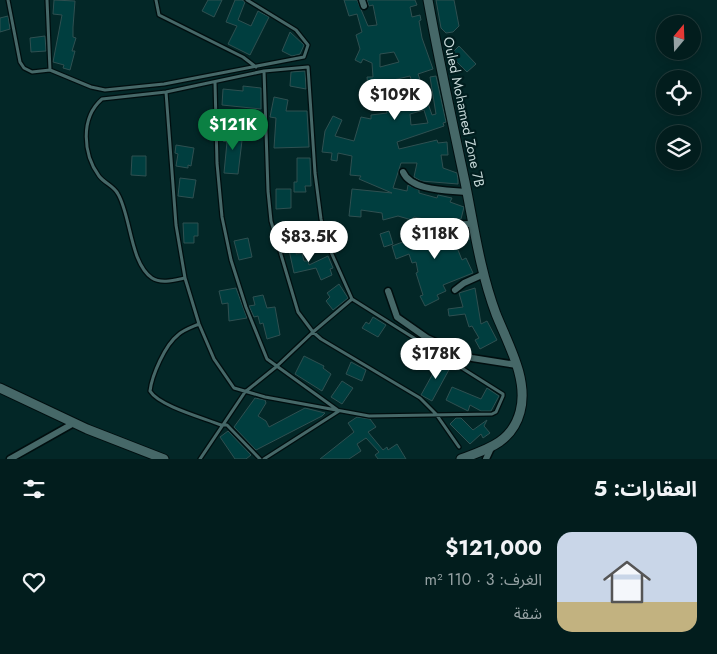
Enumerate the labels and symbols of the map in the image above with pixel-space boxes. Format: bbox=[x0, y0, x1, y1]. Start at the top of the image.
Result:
north arrow bbox=[656, 15, 701, 60]
street label: Ouled Mohamed Zone 7B bbox=[438, 35, 490, 189]
pin: $109K bbox=[360, 78, 430, 121]
pin: $121K bbox=[198, 108, 268, 151]
pin: $118K bbox=[400, 218, 470, 260]
pin: $83.5K bbox=[268, 220, 350, 263]
pin: $178K bbox=[401, 338, 471, 380]

